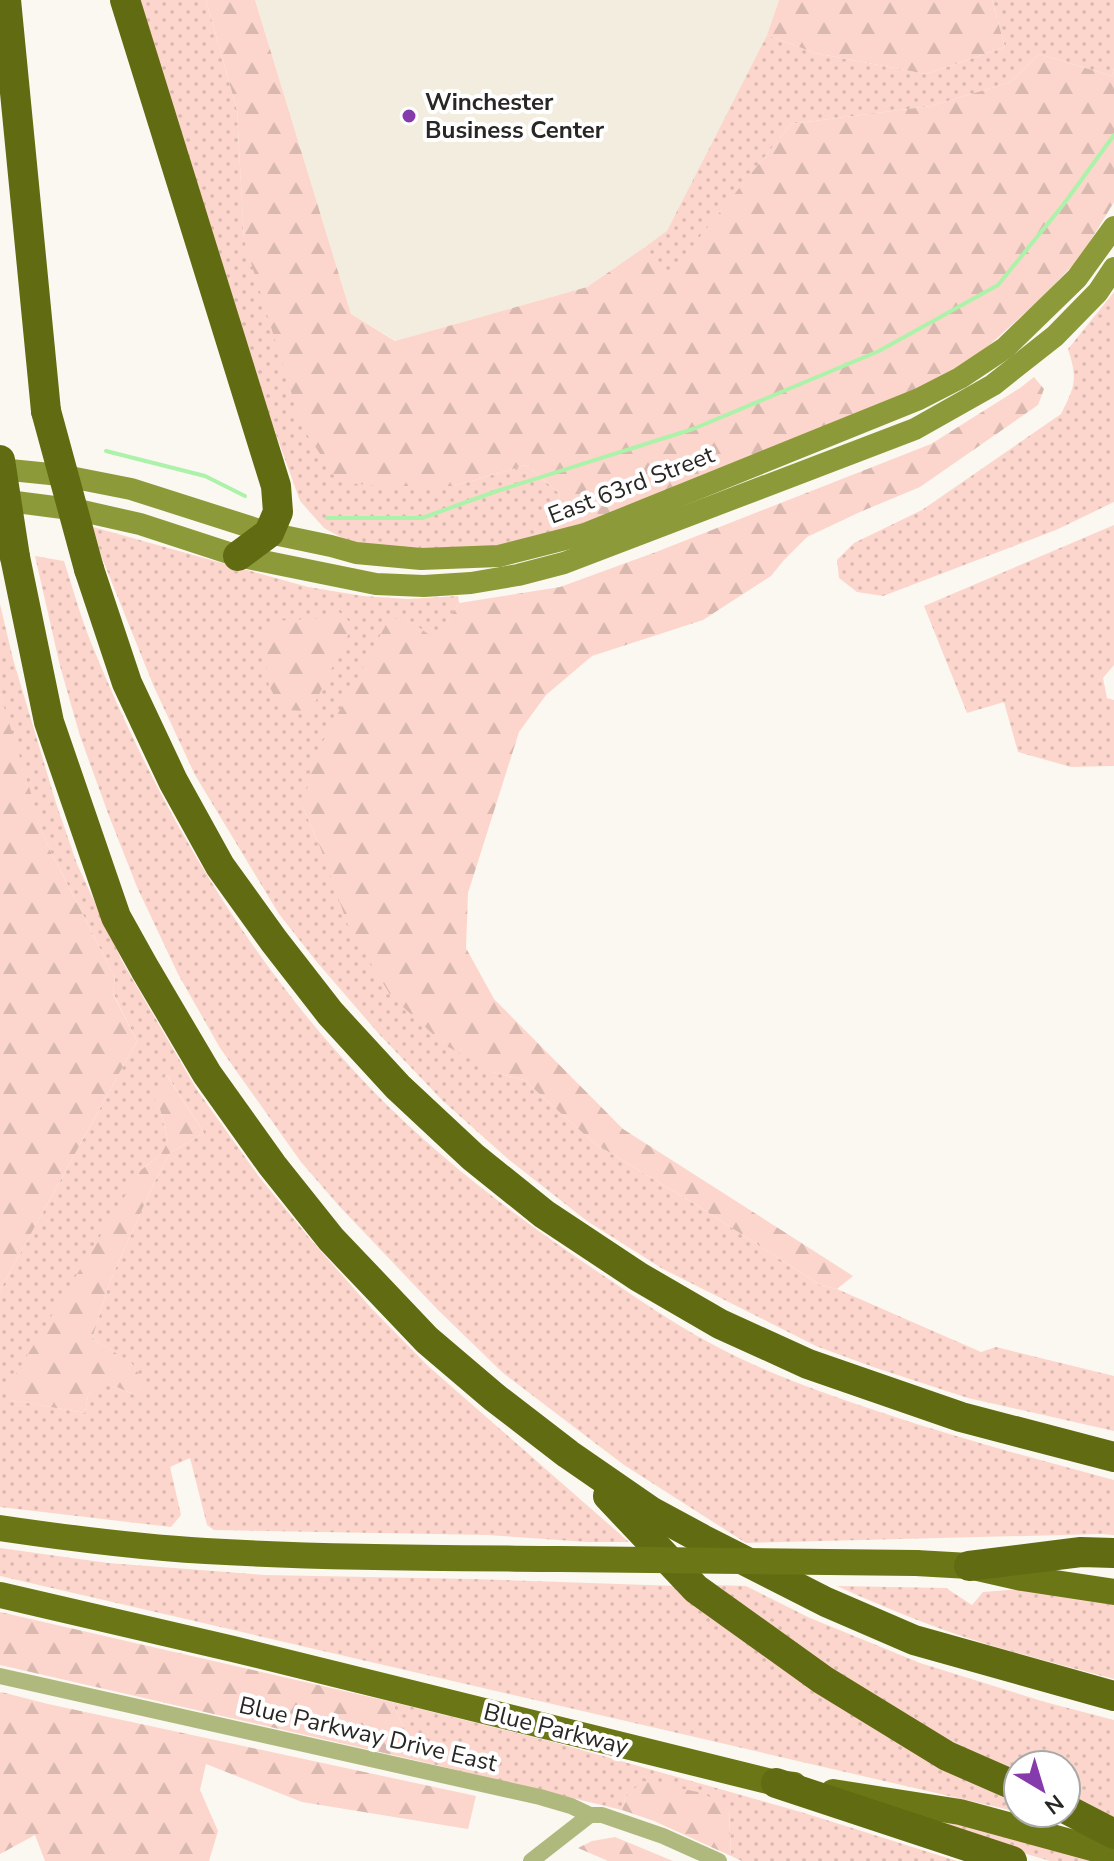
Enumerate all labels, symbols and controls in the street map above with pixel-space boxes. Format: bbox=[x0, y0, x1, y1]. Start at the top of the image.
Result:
place label: Winchester Business Center bbox=[425, 86, 605, 146]
marker: Winchester Business Center bbox=[400, 107, 418, 125]
street label: East 63rd Street bbox=[543, 438, 719, 531]
street label: Blue Parkway Drive East bbox=[236, 1689, 501, 1779]
street label: Blue Parkway bbox=[480, 1696, 632, 1763]
north arrow bbox=[1002, 1749, 1082, 1829]
text: N bbox=[1038, 1787, 1069, 1821]

